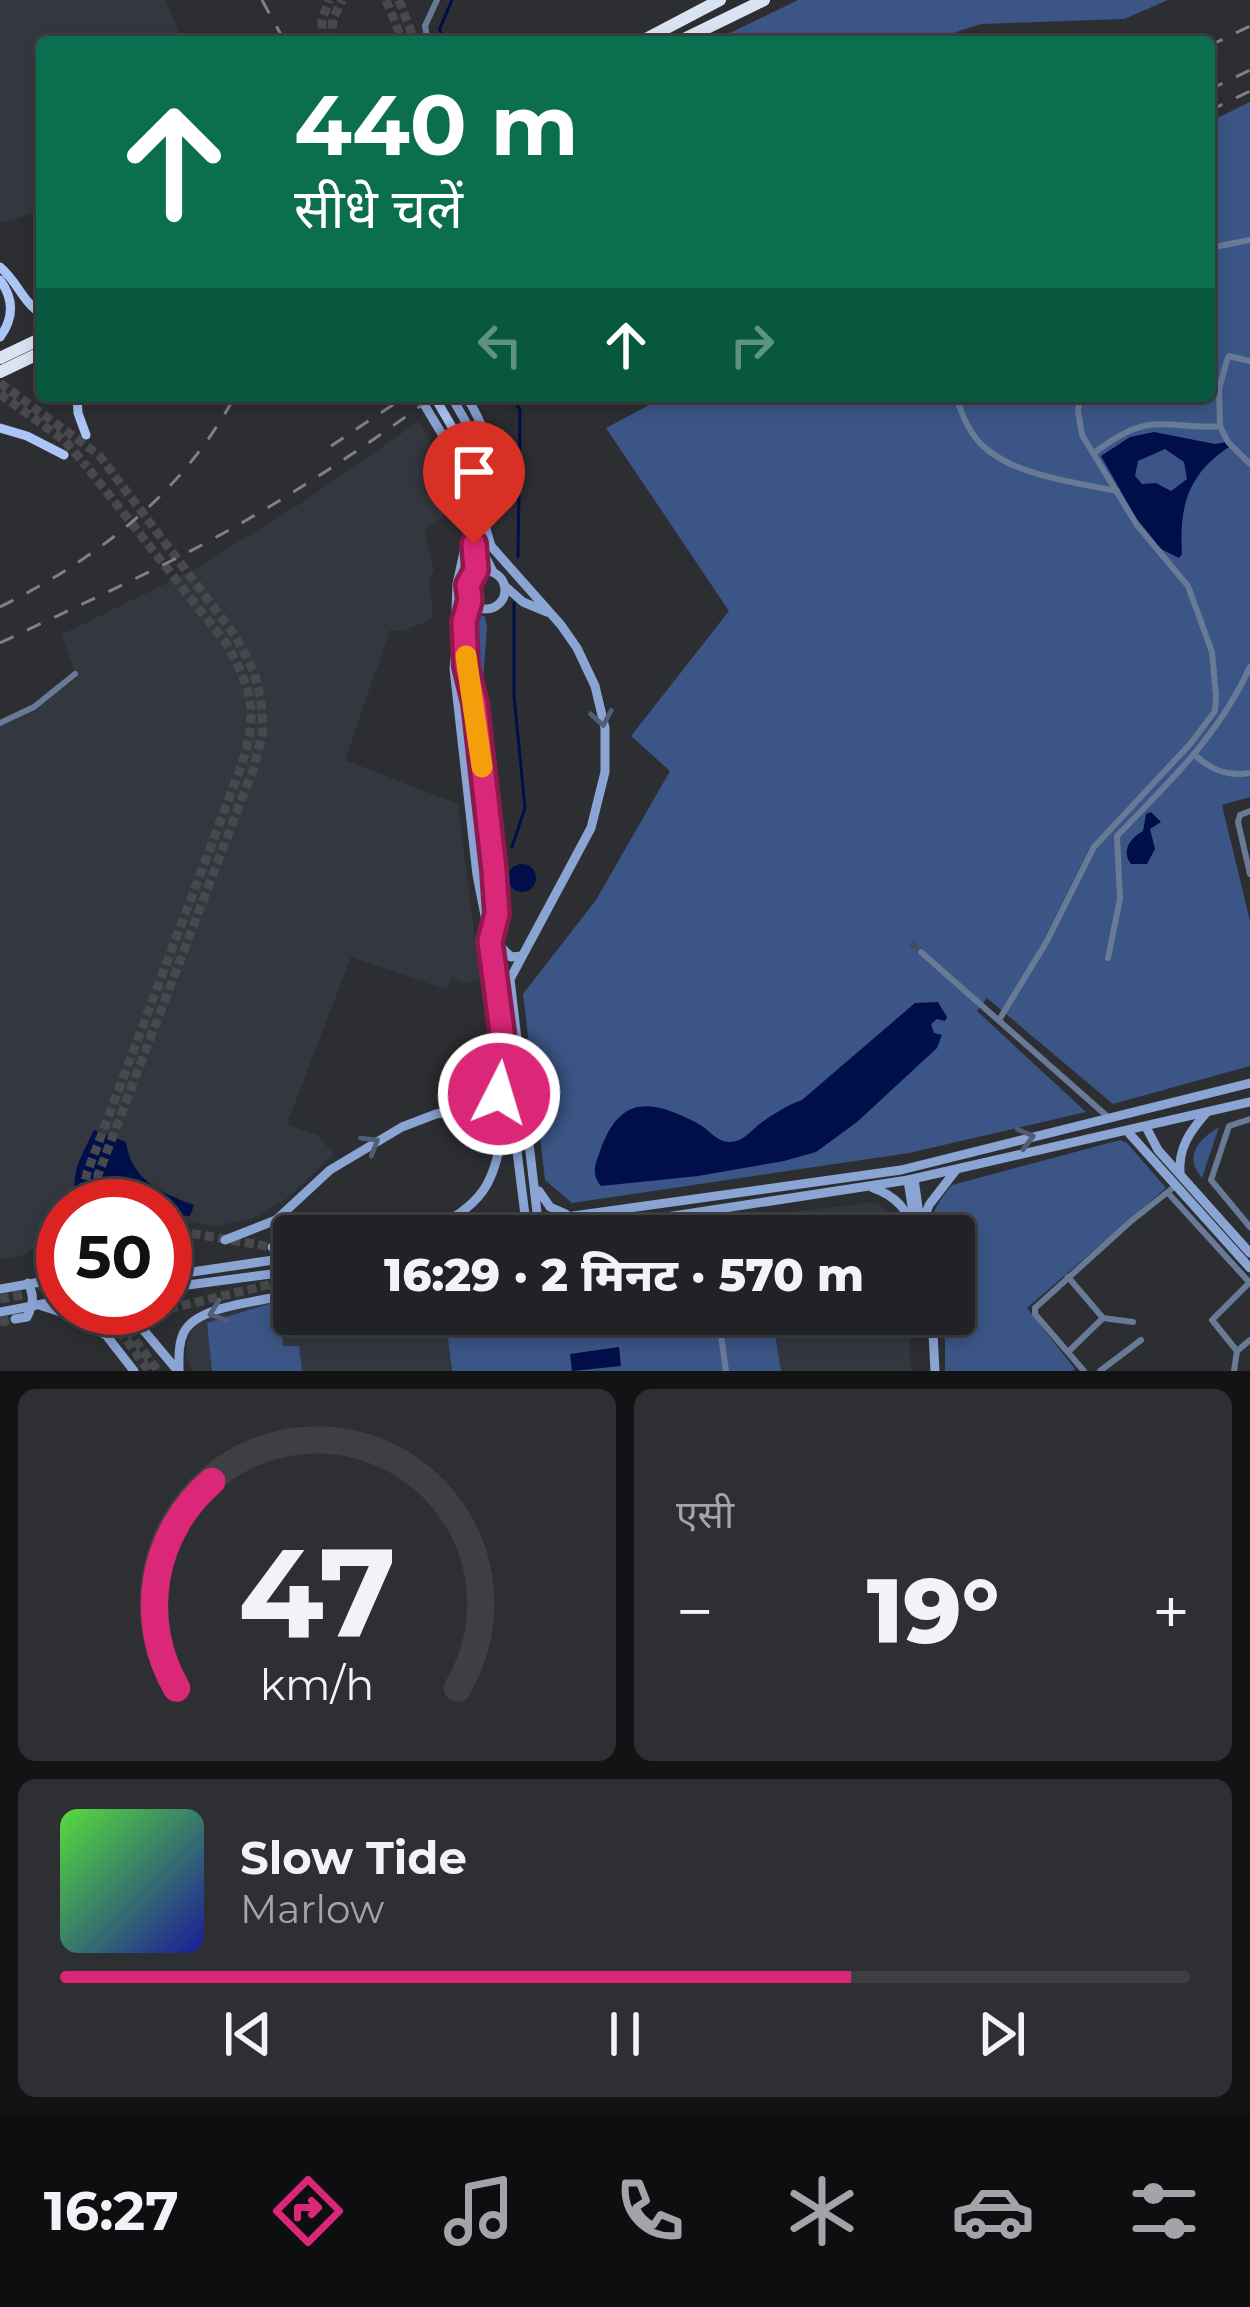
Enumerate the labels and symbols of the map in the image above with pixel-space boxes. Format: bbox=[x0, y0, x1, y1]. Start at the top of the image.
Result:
pin bbox=[423, 421, 525, 544]
one-way arrow bbox=[588, 708, 614, 728]
position arrow bbox=[436, 1031, 562, 1157]
one-way arrow bbox=[1015, 1128, 1036, 1153]
one-way arrow bbox=[358, 1136, 380, 1159]
speed limit sign: 50 bbox=[36, 1179, 192, 1335]
one-way arrow bbox=[208, 1298, 229, 1322]

